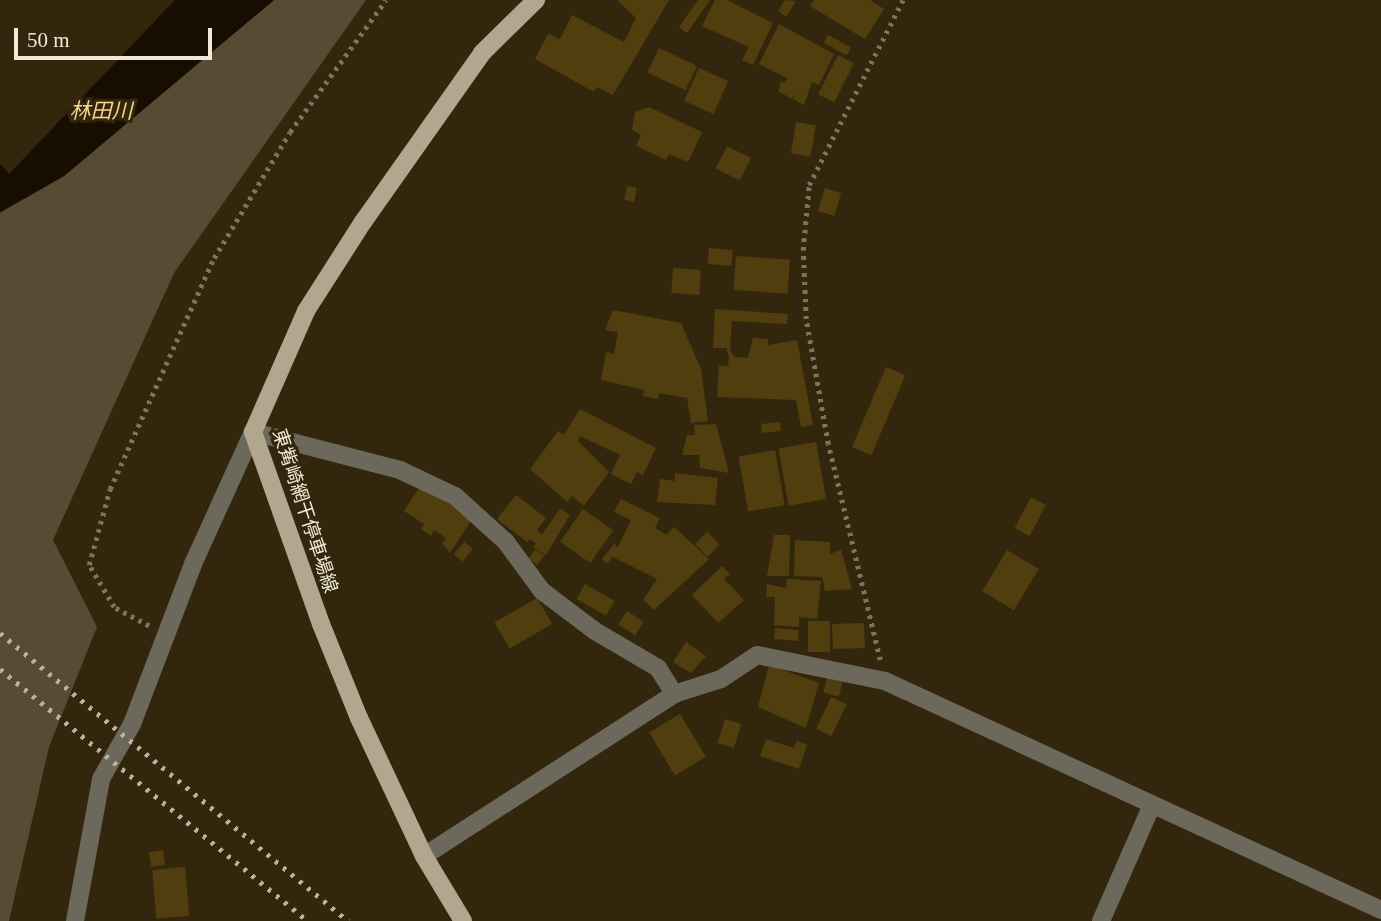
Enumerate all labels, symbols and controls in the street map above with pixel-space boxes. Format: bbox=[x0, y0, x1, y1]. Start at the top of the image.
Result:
scale bar bbox=[18, 14, 215, 58]
text: 50 m bbox=[27, 28, 70, 52]
water label: 林田川 bbox=[70, 98, 132, 124]
street label: 東觜崎網干停車場線 bbox=[268, 426, 342, 596]

